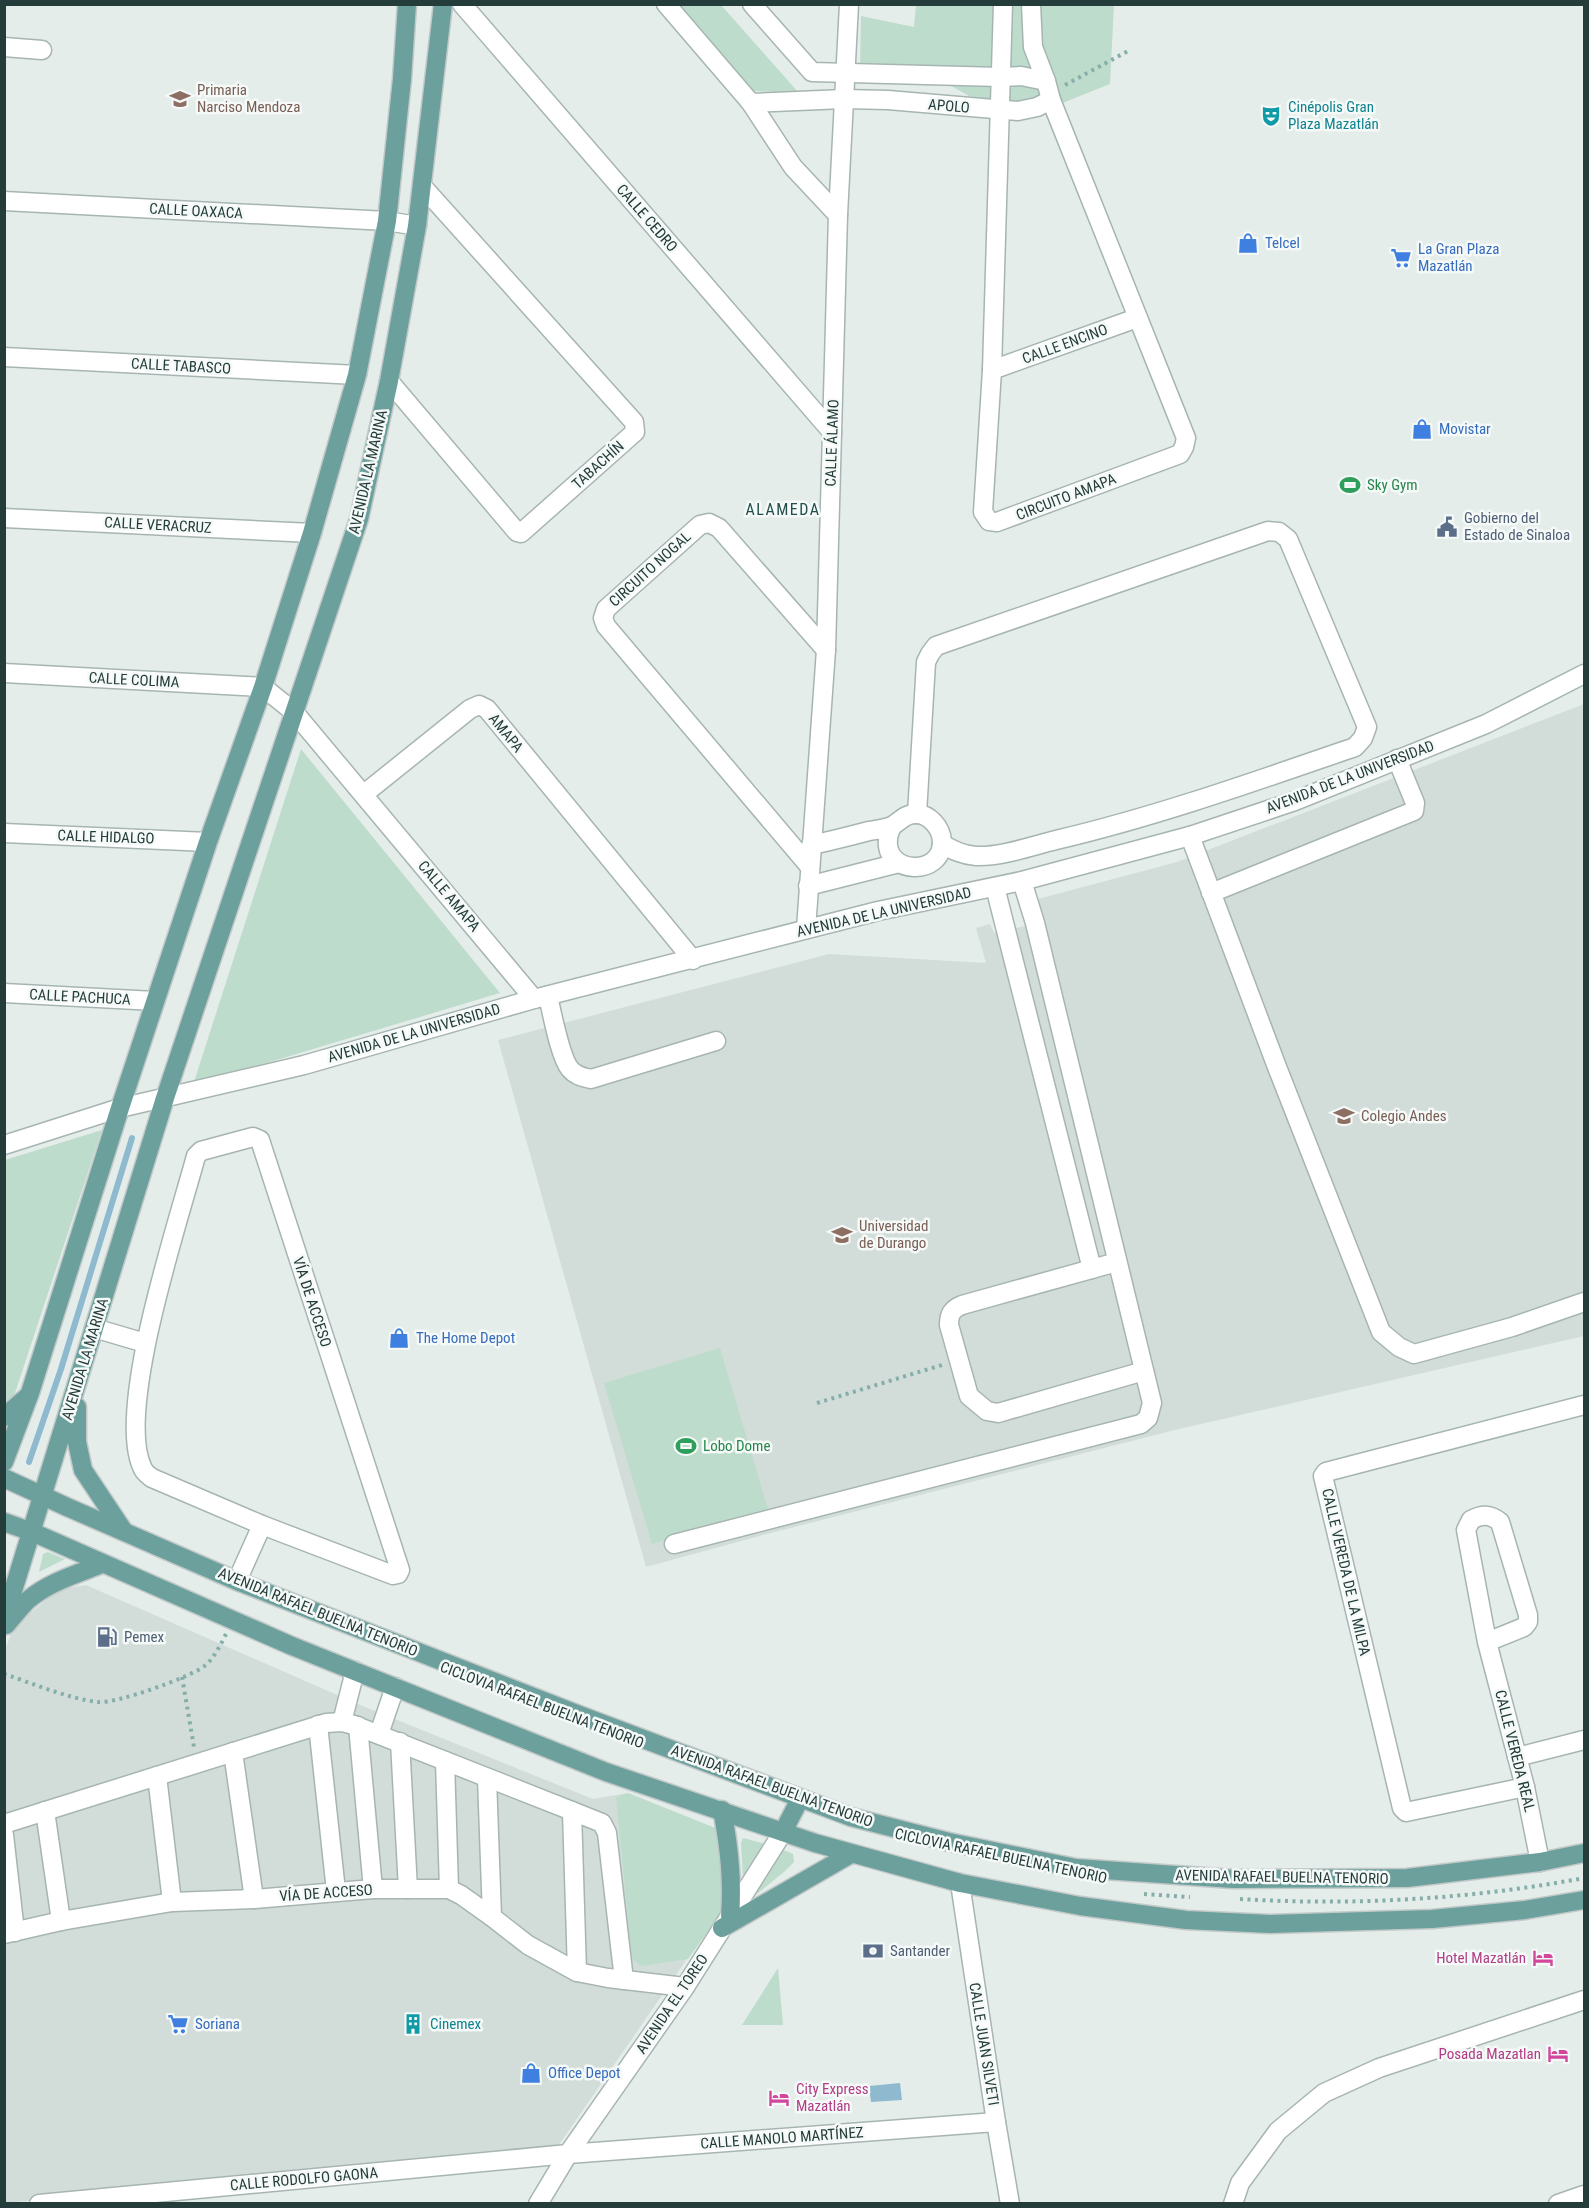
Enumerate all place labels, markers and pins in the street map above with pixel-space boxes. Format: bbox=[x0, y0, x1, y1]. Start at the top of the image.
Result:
place label: Primaria Narciso Mendoza bbox=[197, 81, 300, 116]
school or university icon: Primaria Narciso Mendoza bbox=[168, 87, 192, 111]
place label: Cinépolis Gran Plaza Mazatlán bbox=[1288, 98, 1379, 133]
theatre icon: Cinépolis Gran Plaza Mazatlán bbox=[1259, 104, 1283, 128]
shop icon: Telcel bbox=[1236, 231, 1260, 255]
place label: Telcel bbox=[1265, 234, 1300, 252]
place label: La Gran Plaza Mazatlán bbox=[1418, 240, 1500, 275]
supermarket icon: La Gran Plaza Mazatlán bbox=[1389, 246, 1413, 270]
shop icon: Movistar bbox=[1410, 417, 1434, 441]
place label: Movistar bbox=[1439, 420, 1491, 438]
sports icon: Sky Gym bbox=[1338, 473, 1362, 497]
place label: Sky Gym bbox=[1367, 476, 1418, 494]
place label: Gobierno del Estado de Sinaloa bbox=[1464, 509, 1570, 544]
public building icon: Gobierno del Estado de Sinaloa bbox=[1435, 515, 1459, 539]
school or university icon: Colegio Andes bbox=[1332, 1104, 1356, 1128]
place label: Colegio Andes bbox=[1361, 1107, 1447, 1125]
place label: Universidad de Durango bbox=[859, 1217, 928, 1252]
school or university icon: Universidad de Durango bbox=[830, 1223, 854, 1247]
shop icon: The Home Depot bbox=[387, 1326, 411, 1350]
place label: The Home Depot bbox=[416, 1329, 515, 1347]
sports icon: Lobo Dome bbox=[674, 1434, 698, 1458]
place label: Lobo Dome bbox=[703, 1437, 770, 1455]
fuel station icon: Pemex bbox=[95, 1625, 119, 1649]
place label: Pemex bbox=[124, 1628, 165, 1646]
bank icon: Santander bbox=[861, 1939, 885, 1963]
place label: Santander bbox=[890, 1942, 951, 1960]
hotel icon: Hotel Mazatlán bbox=[1531, 1946, 1555, 1970]
place label: Hotel Mazatlán bbox=[1436, 1949, 1526, 1967]
supermarket icon: Soriana bbox=[166, 2012, 190, 2036]
building icon: Cinemex bbox=[401, 2012, 425, 2036]
place label: Soriana bbox=[195, 2015, 240, 2033]
place label: Cinemex bbox=[430, 2015, 482, 2033]
hotel icon: Posada Mazatlan bbox=[1546, 2042, 1570, 2066]
place label: Posada Mazatlan bbox=[1439, 2045, 1541, 2063]
shop icon: Office Depot bbox=[519, 2061, 543, 2085]
place label: Office Depot bbox=[548, 2064, 621, 2082]
place label: City Express Mazatlán bbox=[796, 2080, 869, 2115]
hotel icon: City Express Mazatlán bbox=[767, 2086, 791, 2110]

